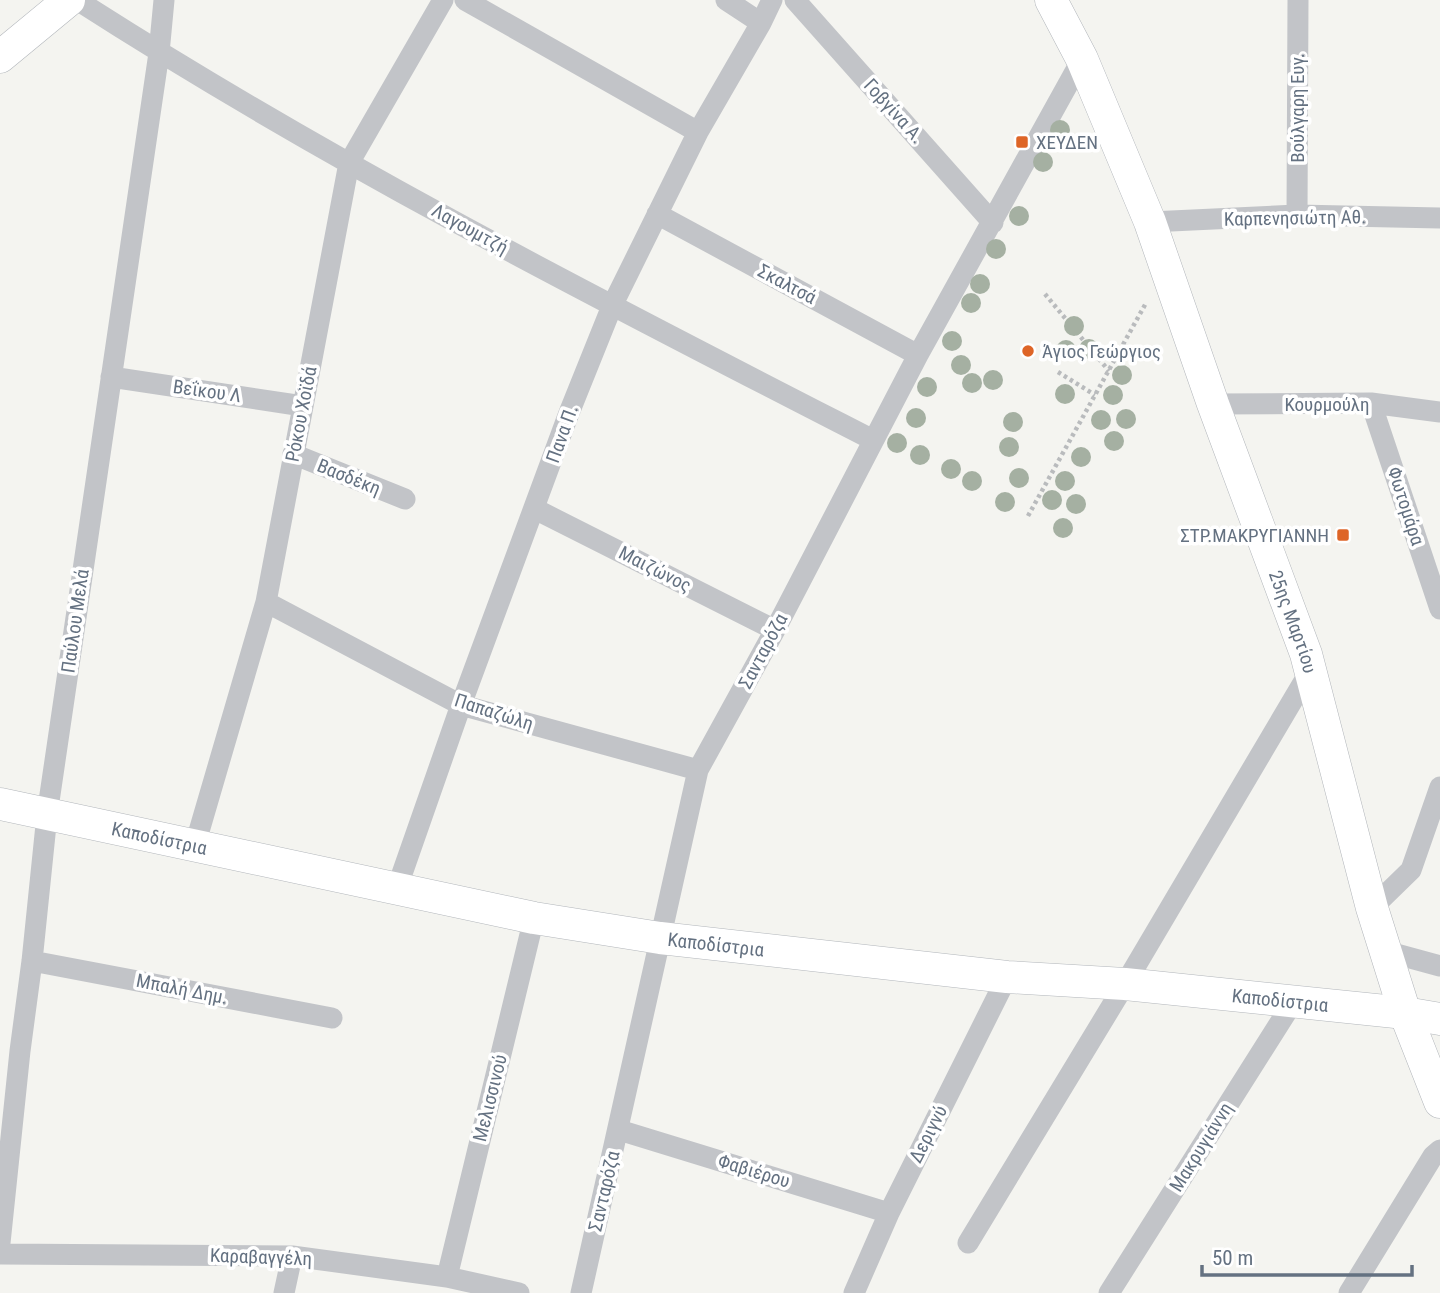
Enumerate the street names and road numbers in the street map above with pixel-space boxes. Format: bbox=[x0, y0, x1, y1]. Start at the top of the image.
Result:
street label: Βούλγαρη Ευγ. bbox=[1286, 53, 1309, 163]
street label: Γοβγίνα Α. bbox=[859, 74, 929, 148]
street label: Λαγουμτζή bbox=[428, 199, 512, 259]
street label: Καρπενησιώτη Αθ. bbox=[1224, 205, 1366, 231]
street label: Σκαλτσά bbox=[754, 259, 821, 309]
street label: Ρόκου Χοϊδά bbox=[280, 364, 322, 464]
street label: Βεΐκου Λ bbox=[172, 375, 243, 407]
street label: Κουρμούλη bbox=[1284, 393, 1370, 416]
street label: Πανα Π. bbox=[541, 402, 583, 466]
street label: Βασδέκη bbox=[314, 454, 384, 500]
street label: Φωτομάρα bbox=[1383, 464, 1430, 549]
street label: Μαιζώνος bbox=[615, 541, 695, 597]
street label: Παύλου Μελά bbox=[56, 567, 94, 674]
street label: 25ης Μαρτίου bbox=[1264, 567, 1322, 676]
street label: Σανταρόζα bbox=[734, 609, 793, 693]
street label: Παπαζώλη bbox=[452, 688, 536, 736]
street label: Καποδίστρια bbox=[110, 817, 210, 860]
street label: Καποδίστρια bbox=[667, 927, 766, 961]
street label: Μπαλή Δημ. bbox=[134, 969, 230, 1009]
street label: Καποδίστρια bbox=[1231, 984, 1330, 1017]
street label: Μελισσινού bbox=[468, 1052, 512, 1144]
street label: Μακρυγιάννη bbox=[1165, 1098, 1237, 1196]
street label: Δεριγνύ bbox=[904, 1102, 952, 1166]
street label: Σανταρόζα bbox=[584, 1148, 625, 1234]
street label: Φαβιέρου bbox=[715, 1149, 793, 1193]
street label: Καραβαγγέλη bbox=[210, 1244, 312, 1270]

